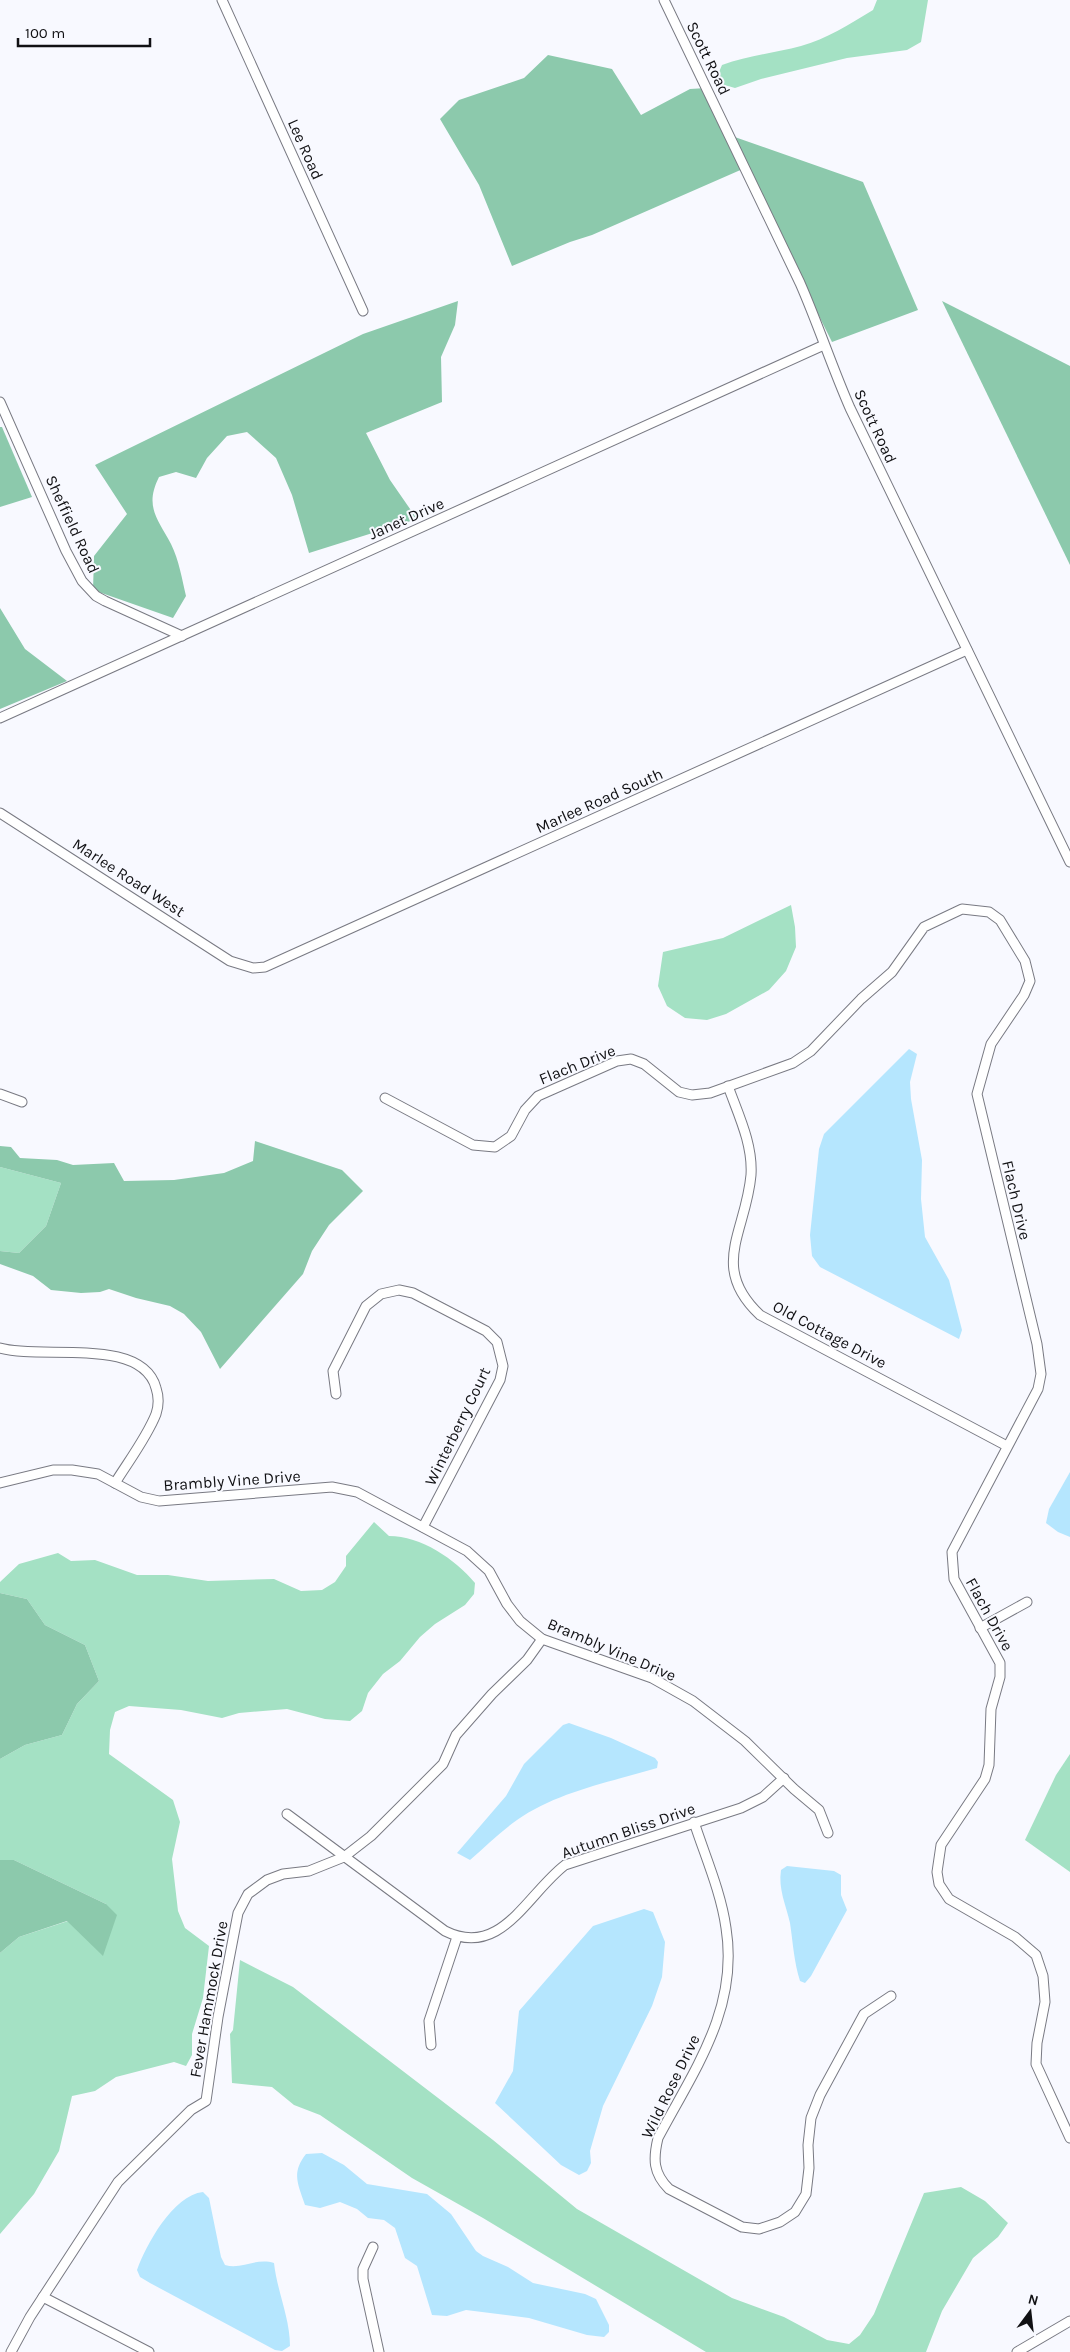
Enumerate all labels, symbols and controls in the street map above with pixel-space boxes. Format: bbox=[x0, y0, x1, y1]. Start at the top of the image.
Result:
scale bar bbox=[18, 15, 150, 47]
street label: Scott Road bbox=[683, 18, 734, 98]
text: 100 m bbox=[25, 24, 65, 42]
street label: Lee Road bbox=[284, 116, 327, 183]
street label: Scott Road bbox=[850, 386, 901, 466]
street label: Sheffield Road bbox=[42, 472, 104, 576]
street label: Janet Drive bbox=[366, 493, 447, 543]
street label: Marlee Road South bbox=[533, 764, 666, 837]
street label: Marlee Road West bbox=[69, 834, 188, 921]
street label: Flach Drive bbox=[536, 1041, 618, 1088]
street label: Flach Drive bbox=[998, 1159, 1035, 1242]
street label: Old Cottage Drive bbox=[770, 1296, 890, 1372]
street label: Winterberry Court bbox=[421, 1364, 494, 1488]
street label: Brambly Vine Drive bbox=[163, 1466, 301, 1495]
street label: Flach Drive bbox=[962, 1574, 1017, 1654]
street label: Brambly Vine Drive bbox=[545, 1614, 679, 1685]
street label: Autumn Bliss Drive bbox=[559, 1799, 698, 1862]
street label: Fever Hammock Drive bbox=[185, 1919, 232, 2079]
street label: Wild Rose Drive bbox=[637, 2031, 704, 2141]
north arrow bbox=[1005, 2287, 1055, 2337]
text: N bbox=[1026, 2290, 1040, 2309]

